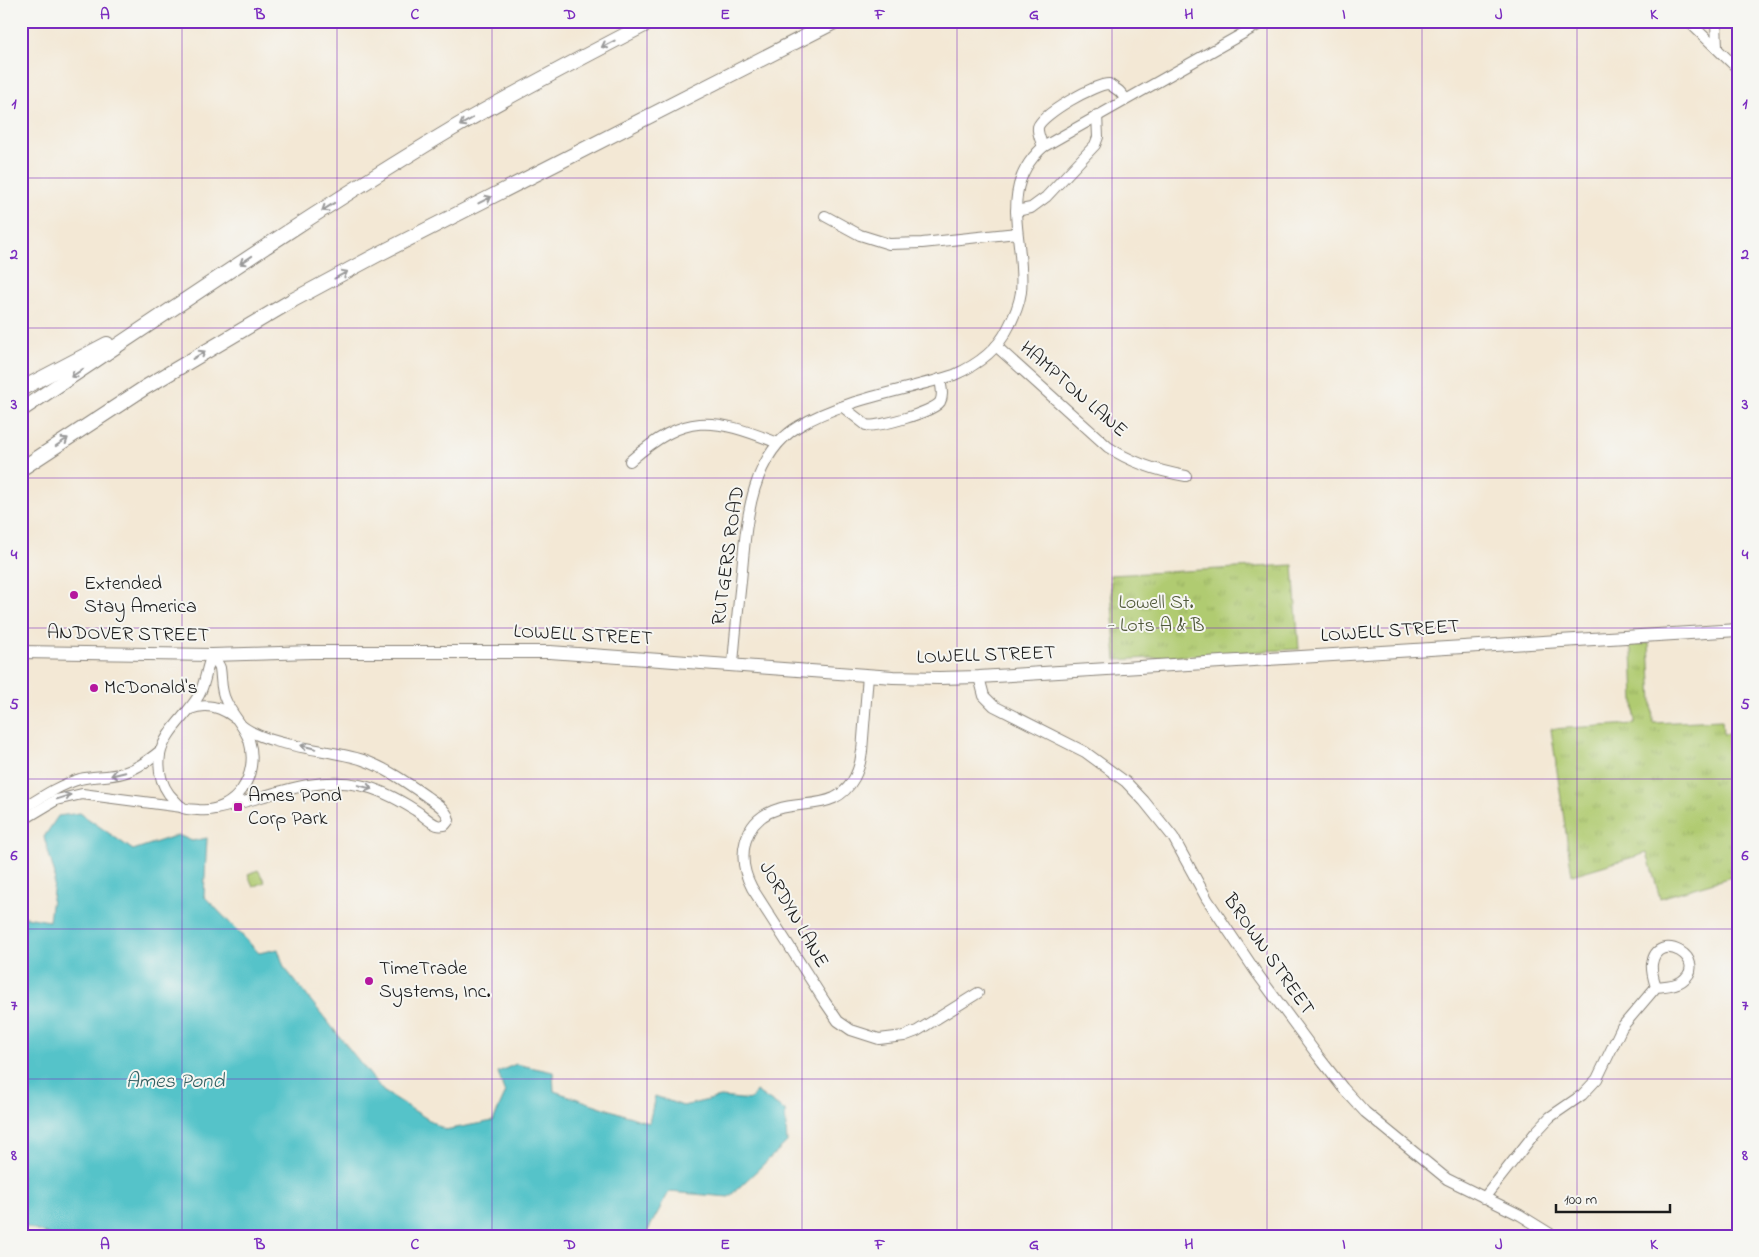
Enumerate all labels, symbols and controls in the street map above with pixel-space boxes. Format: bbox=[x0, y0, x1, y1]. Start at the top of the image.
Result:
text: A bbox=[100, 3, 110, 27]
text: B bbox=[254, 3, 266, 27]
text: C bbox=[411, 3, 420, 27]
text: D bbox=[563, 3, 576, 27]
text: E bbox=[720, 3, 730, 27]
text: F bbox=[874, 3, 886, 27]
text: G bbox=[1029, 3, 1039, 27]
text: H bbox=[1184, 3, 1194, 27]
text: I bbox=[1342, 3, 1346, 27]
text: J bbox=[1495, 3, 1503, 27]
text: K bbox=[1650, 3, 1659, 27]
one-way arrow bbox=[601, 39, 616, 49]
text: 1 bbox=[11, 92, 17, 116]
text: 1 bbox=[1742, 92, 1748, 116]
one-way arrow bbox=[459, 117, 474, 127]
one-way arrow bbox=[477, 195, 492, 204]
one-way arrow bbox=[321, 202, 335, 212]
text: 2 bbox=[9, 243, 18, 267]
text: 2 bbox=[1740, 243, 1749, 267]
one-way arrow bbox=[240, 256, 254, 266]
one-way arrow bbox=[333, 270, 348, 280]
street label: HAMPTON LANE bbox=[1013, 335, 1133, 445]
one-way arrow bbox=[192, 350, 206, 360]
one-way arrow bbox=[70, 368, 84, 378]
text: 3 bbox=[10, 393, 18, 417]
text: 3 bbox=[1741, 393, 1749, 417]
one-way arrow bbox=[55, 436, 69, 447]
street label: RUTGERS ROAD bbox=[705, 485, 753, 627]
text: 4 bbox=[10, 543, 18, 567]
text: 4 bbox=[1741, 543, 1749, 567]
place label: Extended Stay America bbox=[84, 570, 197, 622]
marker: Extended Stay America bbox=[68, 589, 80, 601]
park label: Lowell St. - Lots A & B bbox=[1107, 589, 1205, 641]
street label: LOWELL STREET bbox=[1320, 613, 1460, 651]
street label: LOWELL STREET bbox=[513, 618, 653, 654]
street label: ANDOVER STREET bbox=[47, 619, 209, 651]
street label: LOWELL STREET bbox=[916, 639, 1056, 673]
place label: McDonald's bbox=[104, 674, 198, 703]
marker: McDonald's bbox=[88, 682, 100, 694]
text: 5 bbox=[9, 693, 19, 717]
text: 5 bbox=[1740, 693, 1750, 717]
one-way arrow bbox=[301, 742, 317, 752]
one-way arrow bbox=[110, 770, 126, 779]
place label: Ames Pond Corp Park bbox=[248, 782, 342, 834]
one-way arrow bbox=[357, 783, 373, 792]
one-way arrow bbox=[55, 792, 71, 802]
marker: Ames Pond Corp Park bbox=[232, 801, 244, 813]
text: 6 bbox=[9, 844, 18, 868]
text: 6 bbox=[1740, 844, 1749, 868]
street label: JORDYN LANE bbox=[751, 856, 835, 974]
street label: BROWN STREET bbox=[1215, 887, 1321, 1022]
place label: TimeTrade Systems, Inc. bbox=[379, 955, 490, 1007]
marker: TimeTrade Systems, Inc. bbox=[363, 975, 375, 987]
text: 7 bbox=[11, 994, 18, 1018]
text: 7 bbox=[1742, 994, 1749, 1018]
water label: Ames Pond bbox=[126, 1067, 225, 1097]
text: 8 bbox=[10, 1144, 17, 1168]
text: 8 bbox=[1741, 1144, 1748, 1168]
scale bar bbox=[1556, 1182, 1670, 1214]
text: 100 m bbox=[1564, 1189, 1597, 1211]
text: A bbox=[100, 1233, 110, 1257]
text: B bbox=[254, 1233, 266, 1257]
text: C bbox=[411, 1233, 420, 1257]
text: D bbox=[563, 1233, 576, 1257]
text: E bbox=[720, 1233, 730, 1257]
text: F bbox=[874, 1233, 886, 1257]
text: G bbox=[1029, 1233, 1039, 1257]
text: H bbox=[1184, 1233, 1194, 1257]
text: I bbox=[1342, 1233, 1346, 1257]
text: J bbox=[1495, 1233, 1503, 1257]
text: K bbox=[1650, 1233, 1659, 1257]

